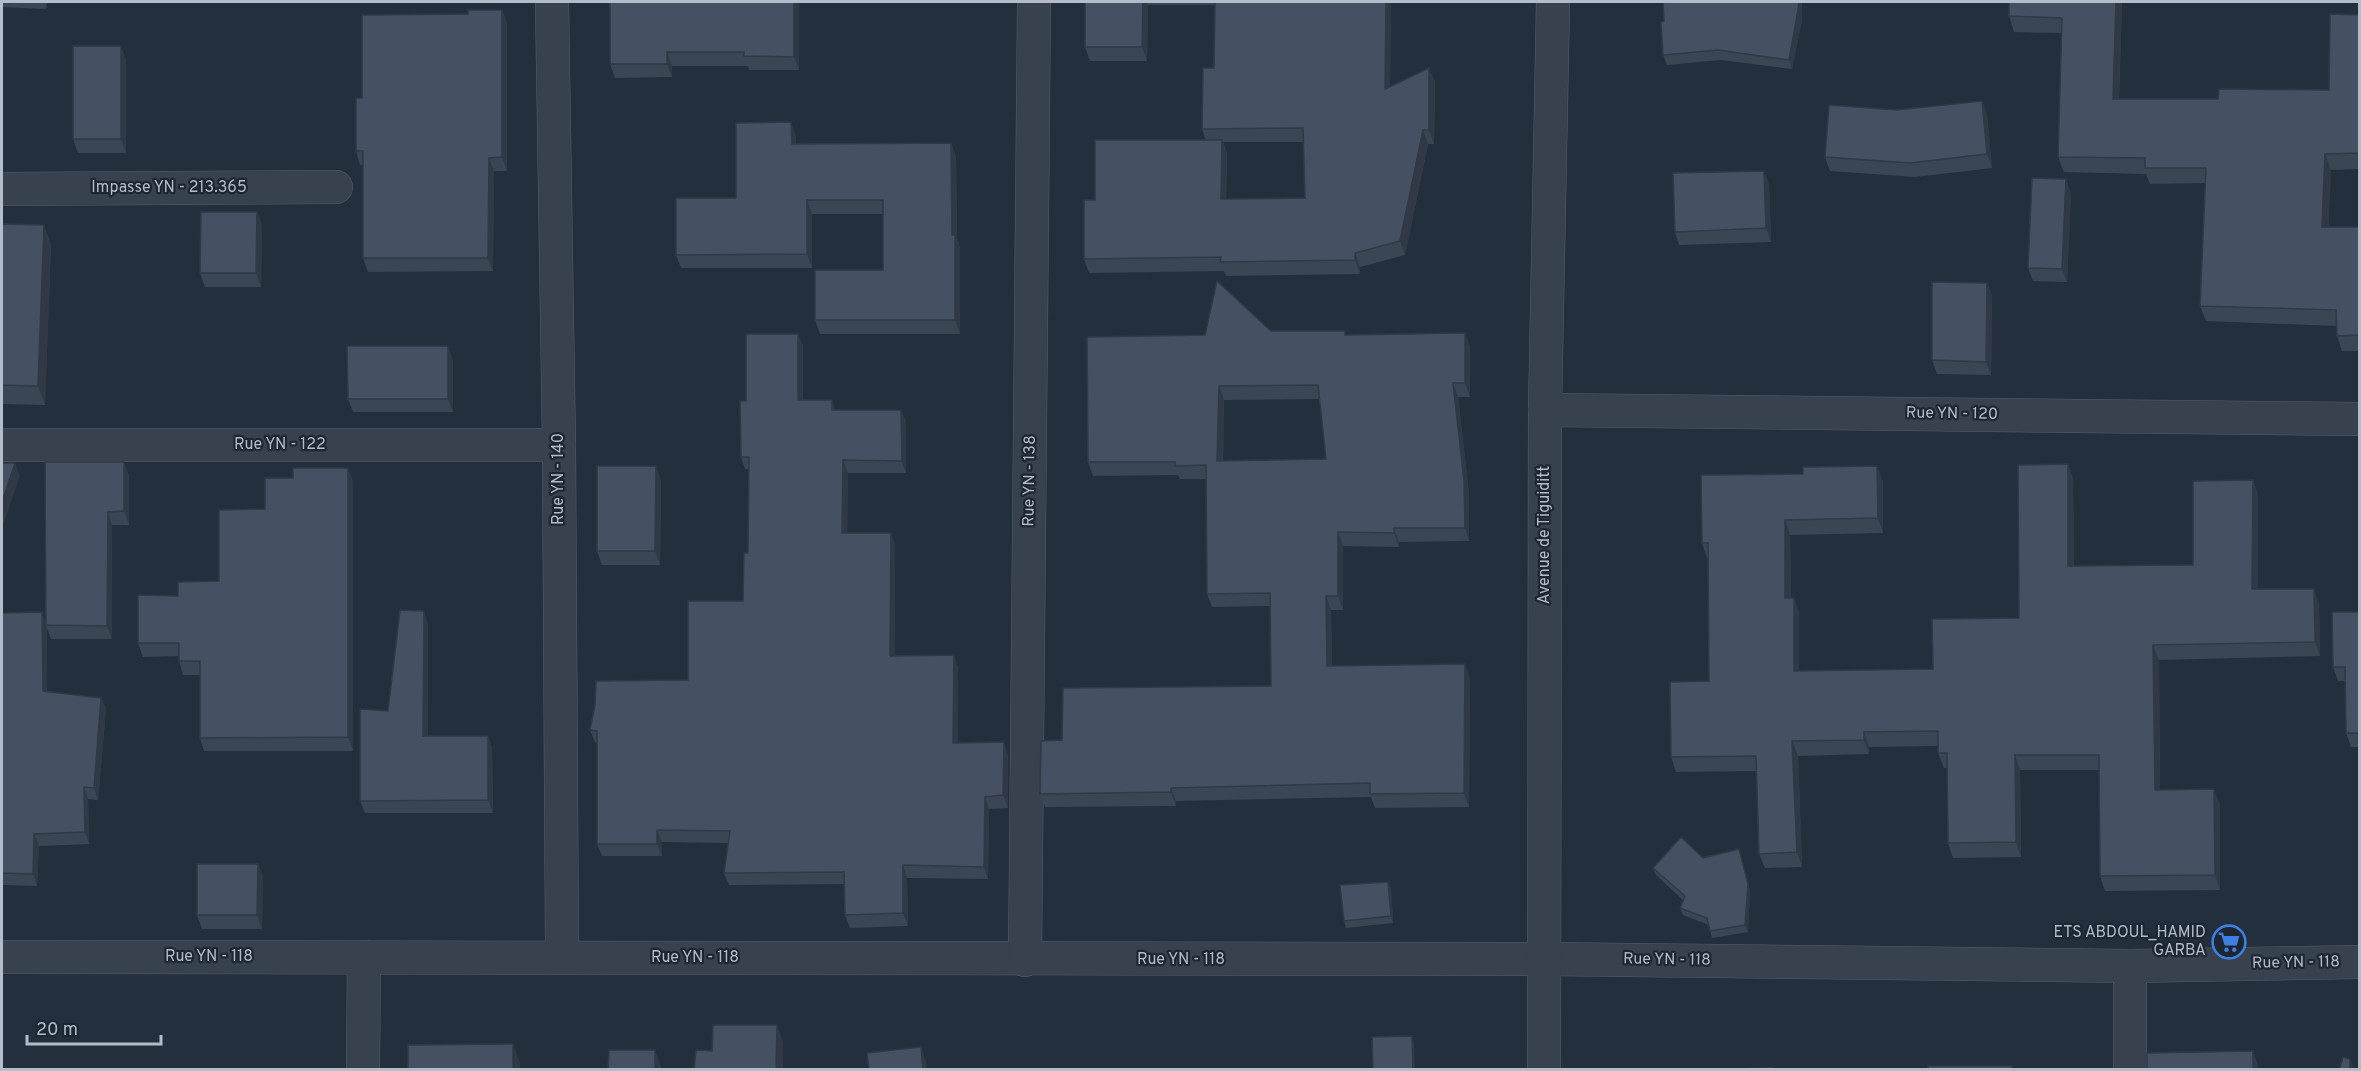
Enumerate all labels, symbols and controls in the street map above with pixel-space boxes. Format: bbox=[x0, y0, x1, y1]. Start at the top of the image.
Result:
street label: Impasse YN - 213.365 bbox=[91, 178, 247, 198]
street label: Rue YN - 120 bbox=[1906, 403, 1998, 425]
street label: Rue YN - 140 bbox=[549, 433, 569, 525]
street label: Rue YN - 122 bbox=[234, 435, 326, 455]
street label: Rue YN - 138 bbox=[1019, 435, 1041, 527]
street label: Avenue de Tiguiditt bbox=[1535, 466, 1555, 604]
place label: ETS ABDOUL_HAMID GARBA bbox=[2054, 923, 2206, 961]
supermarket icon: ETS ABDOUL_HAMID GARBA bbox=[2211, 924, 2247, 960]
street label: Rue YN - 118 bbox=[165, 947, 253, 967]
street label: Rue YN - 118 bbox=[651, 948, 739, 968]
street label: Rue YN - 118 bbox=[1623, 949, 1711, 971]
street label: Rue YN - 118 bbox=[1137, 950, 1225, 970]
street label: Rue YN - 118 bbox=[2252, 952, 2340, 974]
scale bar bbox=[27, 1008, 160, 1046]
text: 20 m bbox=[36, 1019, 78, 1042]

